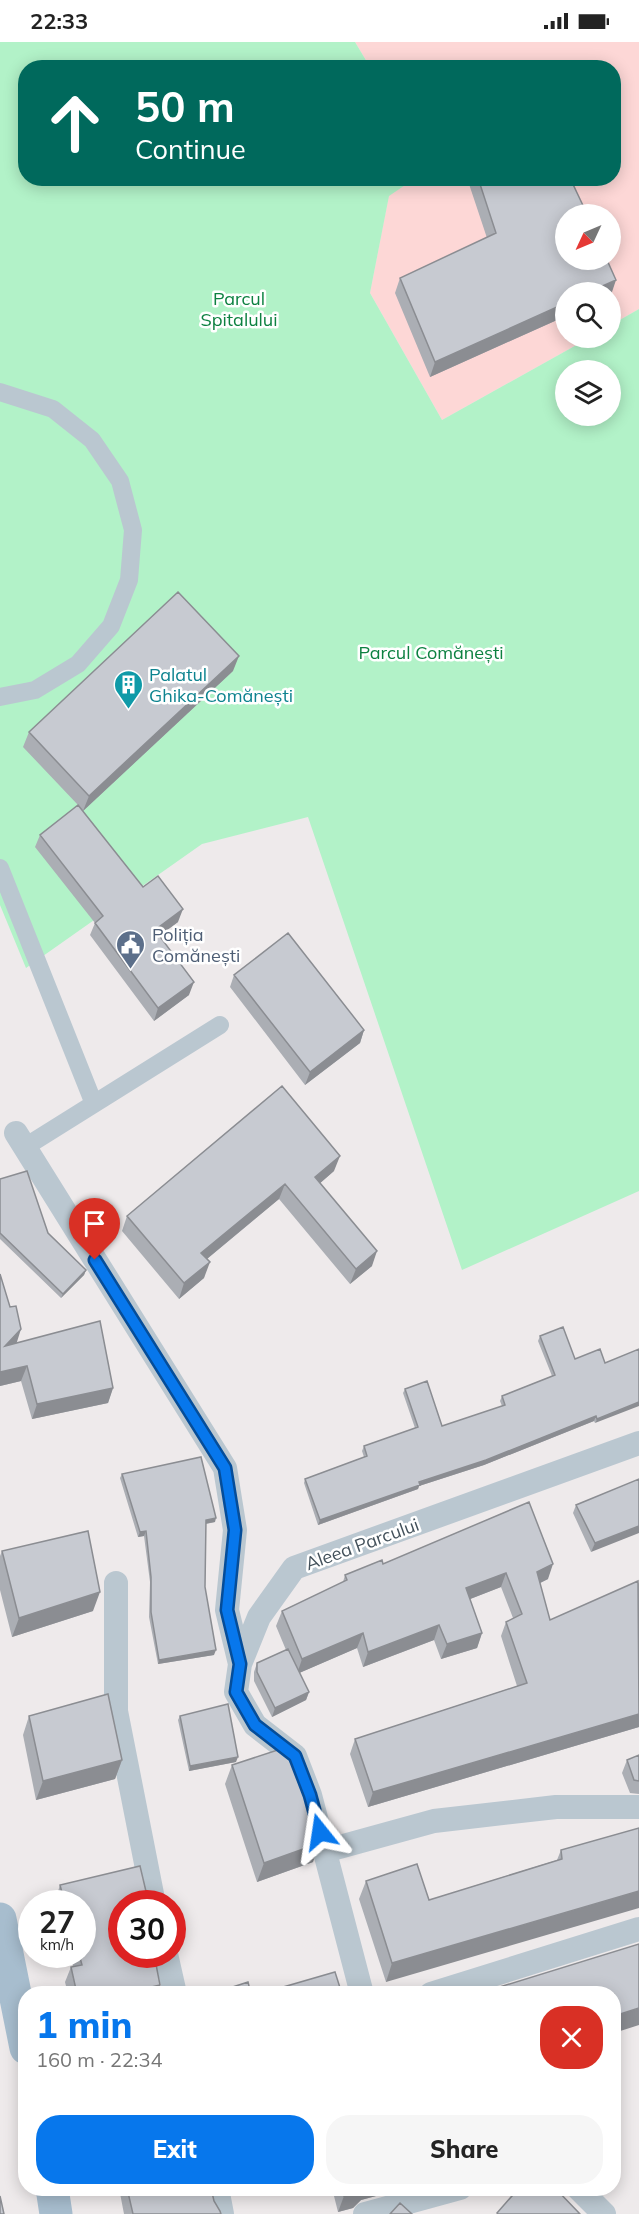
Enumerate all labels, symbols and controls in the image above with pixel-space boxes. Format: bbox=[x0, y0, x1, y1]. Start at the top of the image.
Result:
text: 22:33 bbox=[30, 7, 88, 35]
text: 50 m bbox=[135, 80, 235, 133]
icon: ahead bbox=[36, 84, 114, 162]
text: Continue bbox=[135, 132, 246, 166]
north arrow bbox=[555, 204, 621, 270]
map controls bbox=[555, 204, 621, 426]
button: search bbox=[555, 282, 621, 348]
park label: Parcul Spitalului bbox=[200, 287, 278, 331]
button: layers bbox=[555, 360, 621, 426]
park label: Parcul Comănești bbox=[358, 641, 504, 664]
place label: Palatul Ghika-Comănești bbox=[149, 663, 293, 707]
building icon: Palatul Ghika-Comănești bbox=[112, 668, 144, 710]
place label: Poliția Comănești bbox=[152, 923, 240, 967]
public building icon: Poliția Comănești bbox=[115, 928, 147, 970]
pin bbox=[69, 1198, 120, 1260]
icon: arrive bbox=[78, 1207, 111, 1240]
street label: Aleea Parcului bbox=[302, 1513, 422, 1575]
position arrow bbox=[288, 1800, 352, 1864]
speed limit sign: 30 bbox=[108, 1890, 186, 1968]
text: 27 bbox=[39, 1903, 75, 1941]
text: km/h bbox=[40, 1935, 74, 1954]
text: 1 min bbox=[36, 2002, 132, 2047]
button: close bbox=[540, 2006, 603, 2069]
text: 160 m · 22:34 bbox=[36, 2047, 162, 2072]
button: Exit bbox=[36, 2115, 314, 2184]
button: Share bbox=[326, 2115, 603, 2184]

